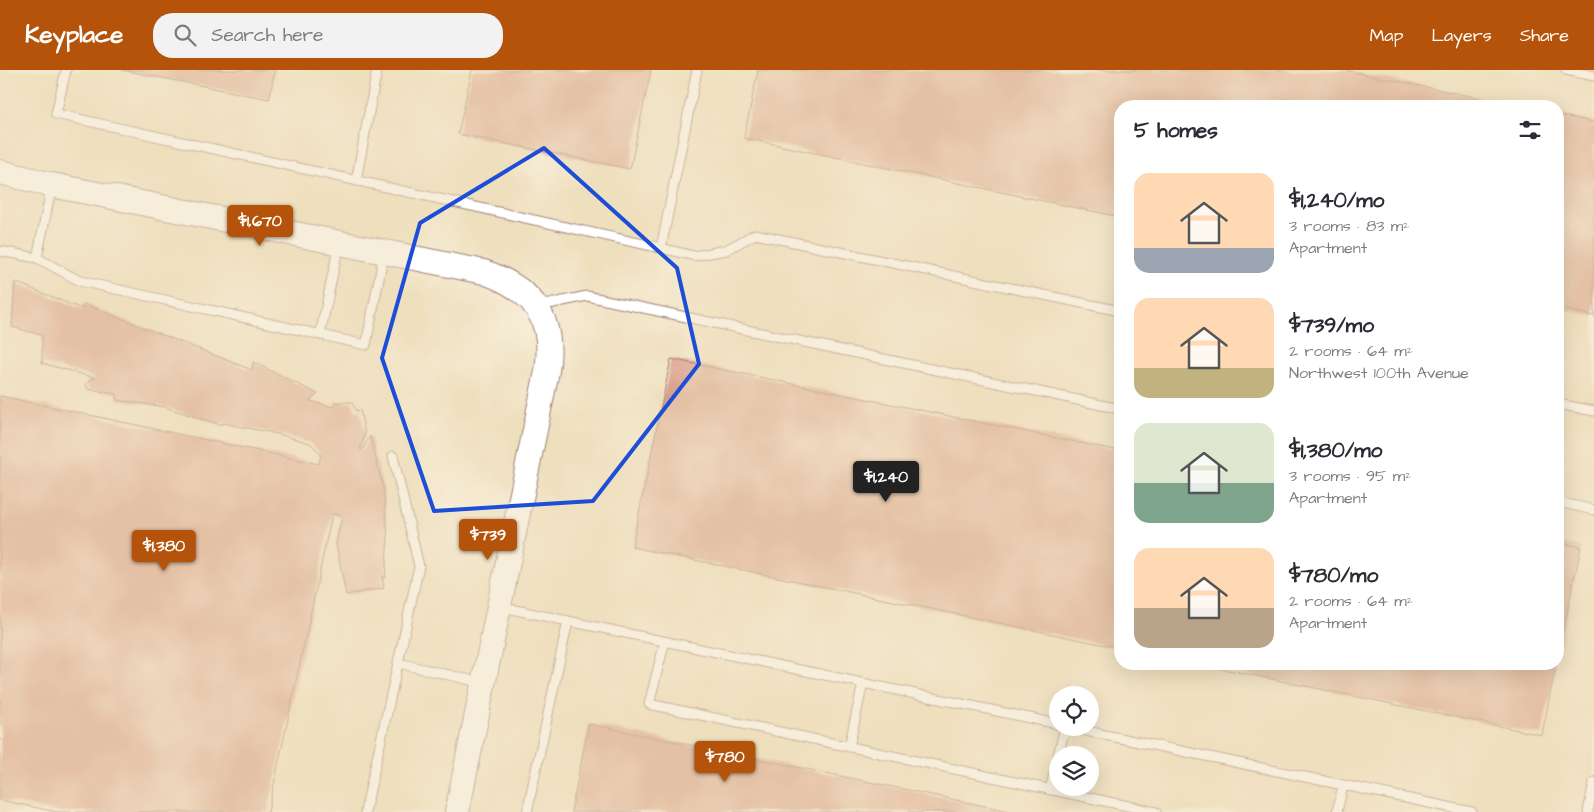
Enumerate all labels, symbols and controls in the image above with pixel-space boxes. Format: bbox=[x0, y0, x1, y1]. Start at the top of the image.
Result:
search box bbox=[153, 13, 503, 58]
text: Keyplace bbox=[25, 18, 123, 52]
icon: search bbox=[171, 21, 199, 49]
text: Search here bbox=[211, 22, 323, 49]
text: Map bbox=[1369, 23, 1403, 48]
text: Layers bbox=[1431, 23, 1492, 48]
text: Share bbox=[1520, 23, 1569, 48]
text: 5 homes bbox=[1134, 116, 1218, 145]
icon: filters bbox=[1516, 116, 1544, 144]
text: $1,240/mo bbox=[1289, 186, 1384, 215]
icon: home bbox=[1174, 193, 1234, 253]
pin: $1,670 bbox=[219, 204, 301, 247]
text: $1,670 bbox=[238, 210, 282, 232]
text: 3 rooms · 83 m² bbox=[1289, 215, 1409, 237]
text: Apartment bbox=[1289, 237, 1367, 259]
text: $739/mo bbox=[1289, 311, 1374, 340]
icon: home bbox=[1174, 318, 1234, 378]
text: 2 rooms · 64 m² bbox=[1289, 340, 1413, 362]
text: Northwest 100th Avenue bbox=[1289, 362, 1469, 384]
text: $1,380/mo bbox=[1289, 436, 1382, 465]
icon: home bbox=[1174, 443, 1234, 503]
pin: $1,240 bbox=[845, 460, 927, 503]
text: 3 rooms · 95 m² bbox=[1289, 465, 1411, 487]
text: $1,240 bbox=[864, 466, 908, 488]
text: Apartment bbox=[1289, 487, 1367, 509]
pin: $739 bbox=[458, 518, 518, 561]
text: $739 bbox=[470, 524, 506, 546]
pin: $1,380 bbox=[123, 530, 205, 572]
text: $1,380 bbox=[143, 535, 185, 557]
text: $780/mo bbox=[1289, 561, 1378, 590]
icon: home bbox=[1174, 568, 1234, 628]
text: 2 rooms · 64 m² bbox=[1289, 590, 1413, 612]
text: Apartment bbox=[1289, 612, 1367, 634]
map controls bbox=[1049, 686, 1099, 796]
button: locate bbox=[1049, 686, 1099, 736]
pin: $780 bbox=[695, 740, 755, 783]
text: $780 bbox=[705, 746, 745, 768]
button: layers bbox=[1049, 746, 1099, 796]

